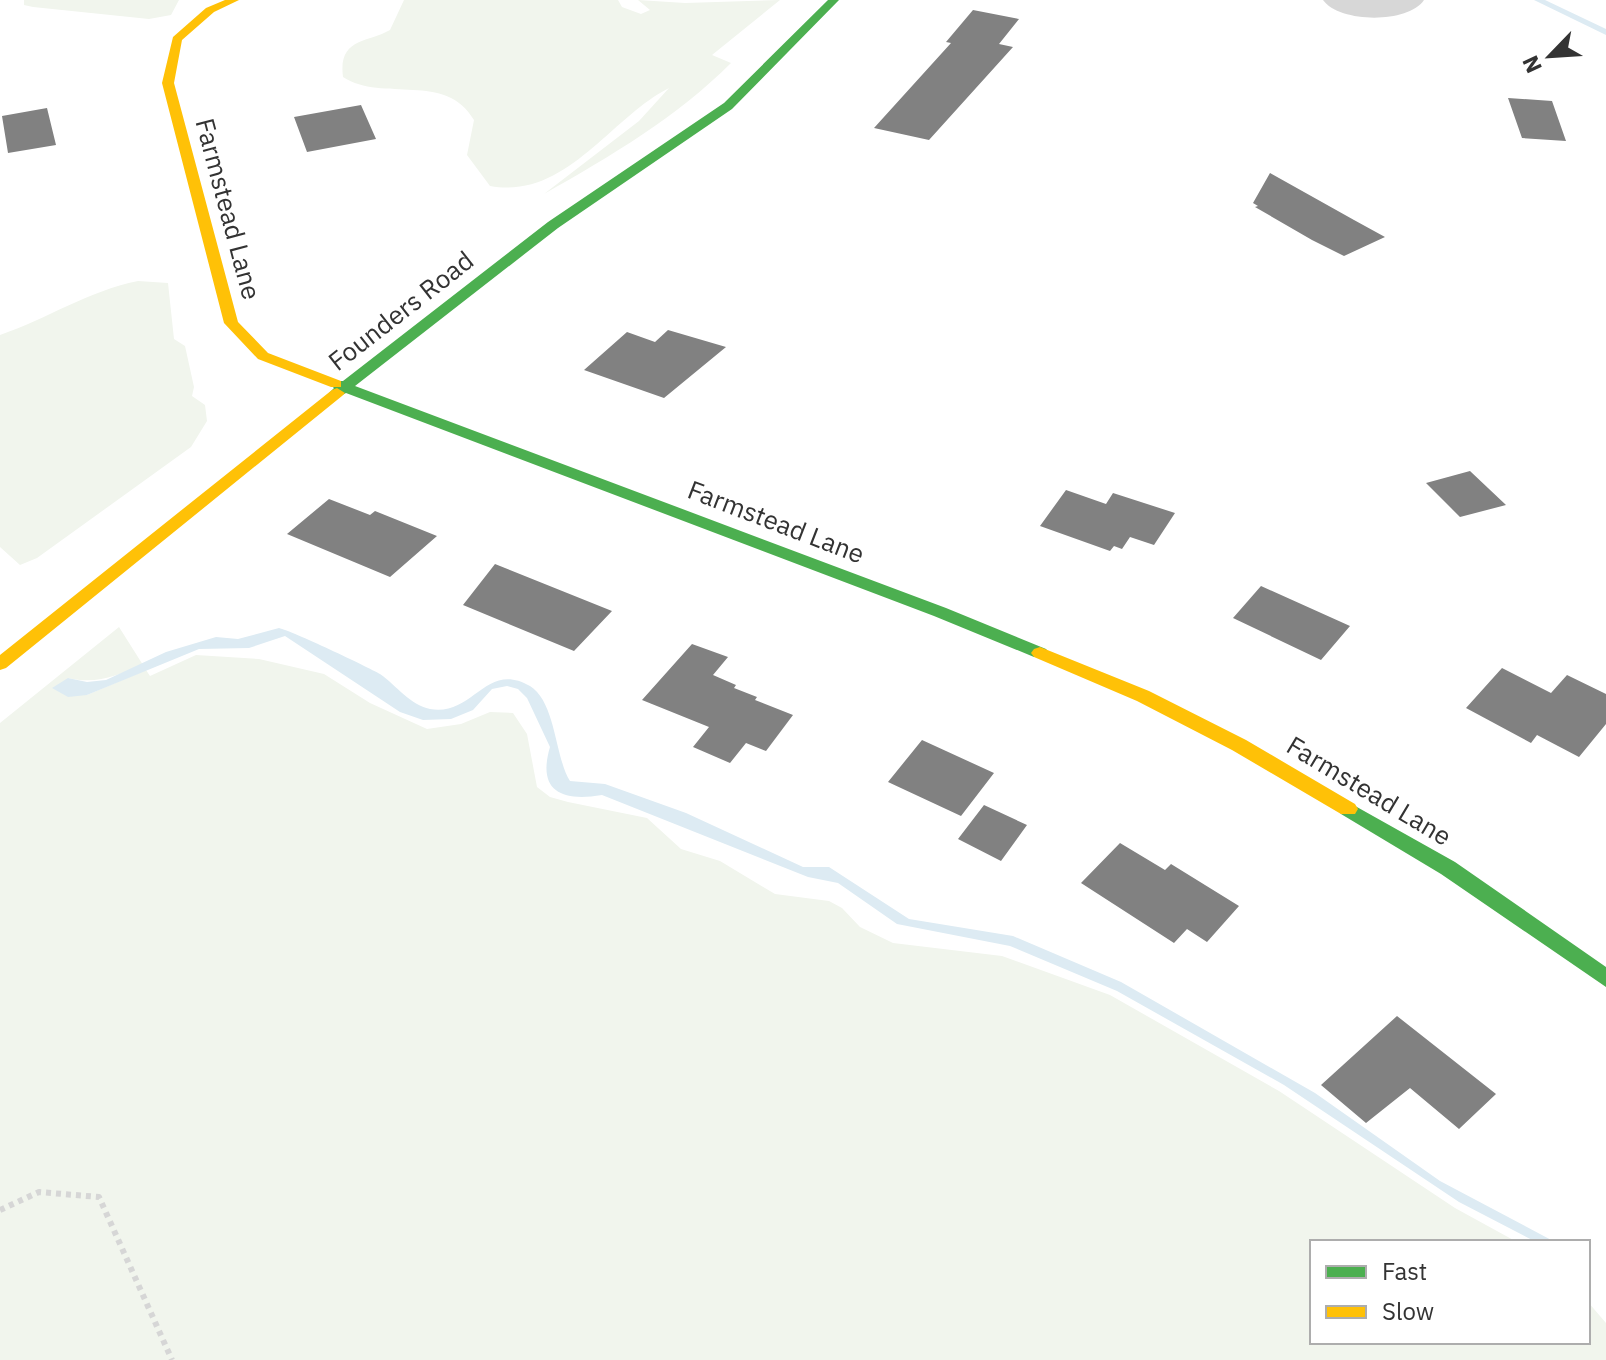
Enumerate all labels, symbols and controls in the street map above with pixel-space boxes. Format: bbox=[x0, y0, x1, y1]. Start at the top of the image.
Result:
north arrow bbox=[1510, 16, 1590, 96]
text: N bbox=[1515, 51, 1548, 78]
street label: Farmstead Lane bbox=[188, 114, 270, 303]
street label: Founders Road bbox=[321, 243, 480, 378]
street label: Farmstead Lane bbox=[683, 472, 869, 570]
street label: Farmstead Lane bbox=[1281, 728, 1458, 853]
legend bbox=[1310, 1240, 1590, 1344]
text: Fast bbox=[1382, 1255, 1427, 1287]
text: Slow bbox=[1382, 1295, 1434, 1327]

